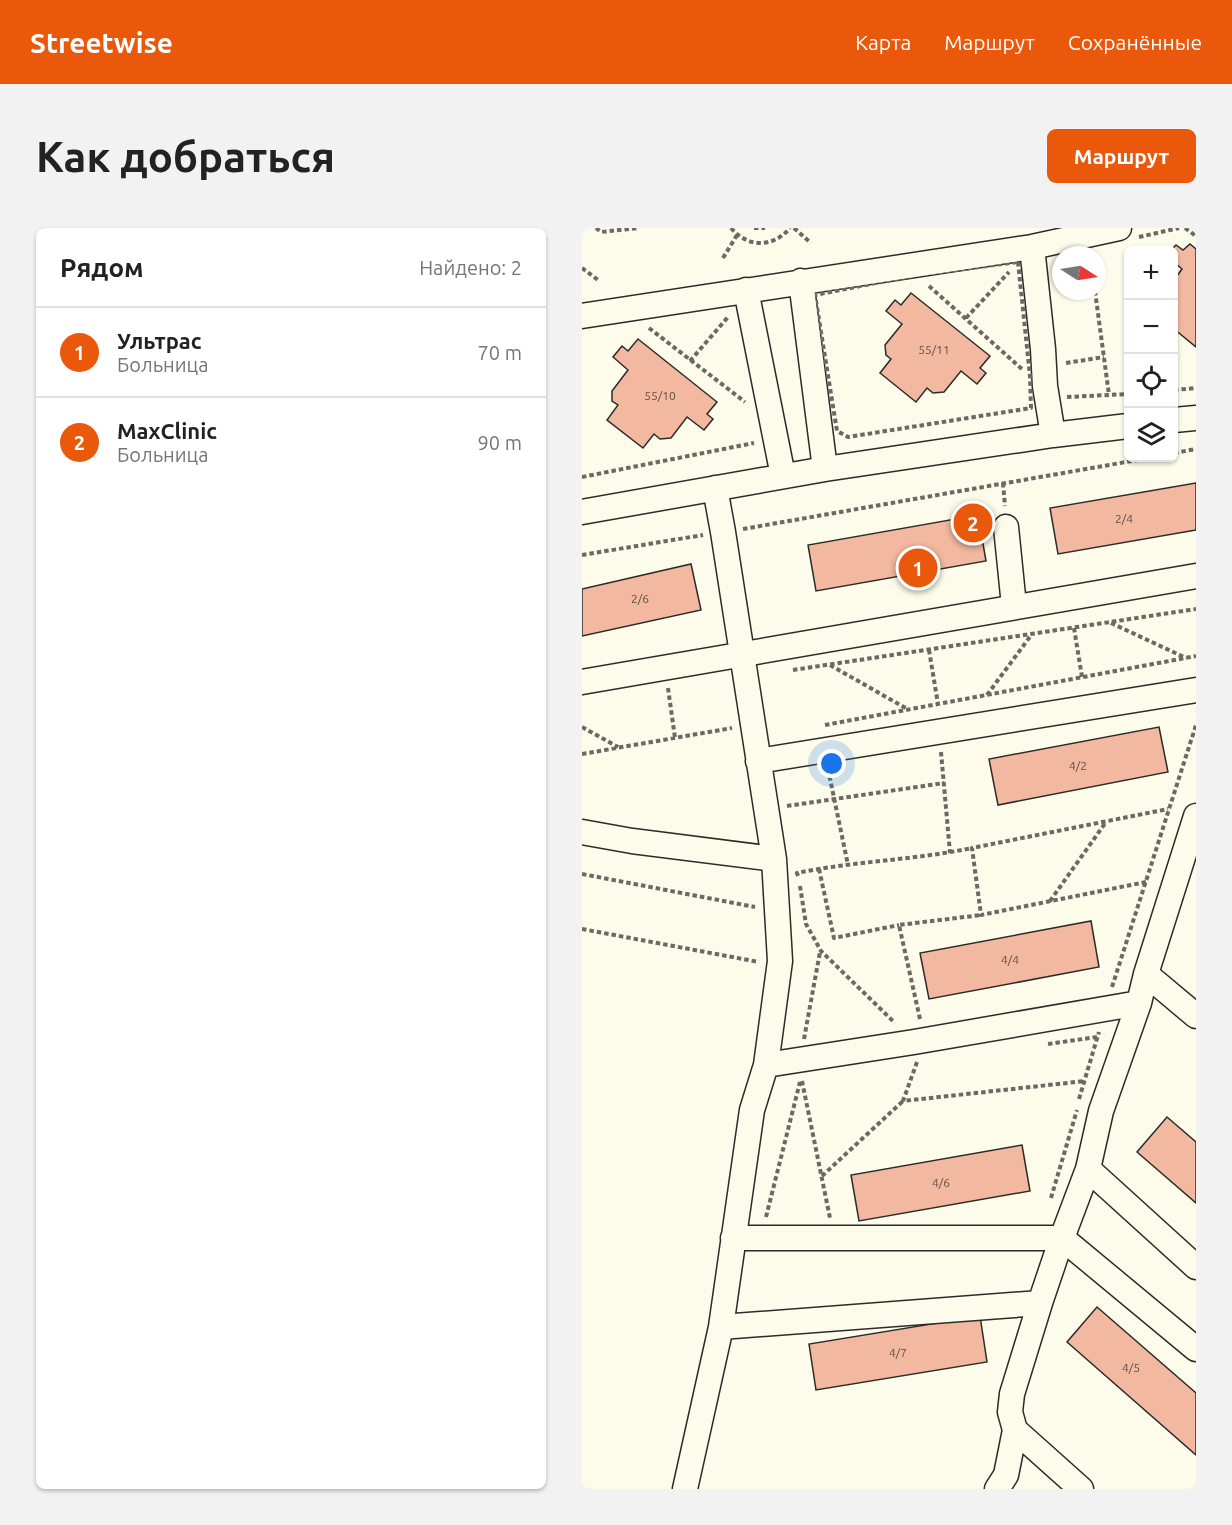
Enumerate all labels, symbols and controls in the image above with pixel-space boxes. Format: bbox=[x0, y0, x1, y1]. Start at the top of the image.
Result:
text: Streetwise bbox=[30, 27, 173, 58]
text: Карта bbox=[855, 30, 911, 54]
text: Маршрут bbox=[944, 30, 1035, 54]
text: Сохранённые bbox=[1068, 30, 1202, 54]
button: Маршрут bbox=[1047, 129, 1196, 183]
text: Как добраться bbox=[36, 133, 335, 180]
north arrow bbox=[1052, 246, 1106, 300]
map controls bbox=[1124, 246, 1178, 462]
button: + bbox=[1124, 246, 1178, 300]
text: Рядом bbox=[60, 253, 144, 282]
text: Найдено: 2 bbox=[419, 256, 522, 279]
button: − bbox=[1124, 300, 1178, 354]
text: Ультрас bbox=[117, 328, 202, 353]
text: 1 bbox=[74, 341, 85, 364]
text: 70 m bbox=[478, 341, 522, 364]
house number: 55/11 bbox=[918, 343, 950, 356]
text: Больница bbox=[117, 353, 209, 376]
button: locate bbox=[1124, 354, 1178, 408]
house number: 55/10 bbox=[644, 389, 676, 402]
button: layers bbox=[1124, 408, 1178, 462]
text: MaxClinic bbox=[117, 418, 217, 443]
text: 2 bbox=[74, 431, 85, 454]
text: 90 m bbox=[478, 431, 522, 454]
text: Больница bbox=[117, 443, 209, 466]
pin: 2 bbox=[954, 500, 992, 546]
house number: 2/4 bbox=[1115, 512, 1133, 525]
pin: 1 bbox=[898, 546, 938, 590]
house number: 2/6 bbox=[631, 592, 649, 605]
your location bbox=[817, 749, 846, 778]
house number: 4/2 bbox=[1069, 759, 1087, 772]
house number: 4/4 bbox=[1001, 953, 1019, 966]
house number: 4/6 bbox=[932, 1176, 950, 1189]
house number: 4/7 bbox=[889, 1346, 907, 1359]
house number: 4/5 bbox=[1122, 1361, 1140, 1374]

